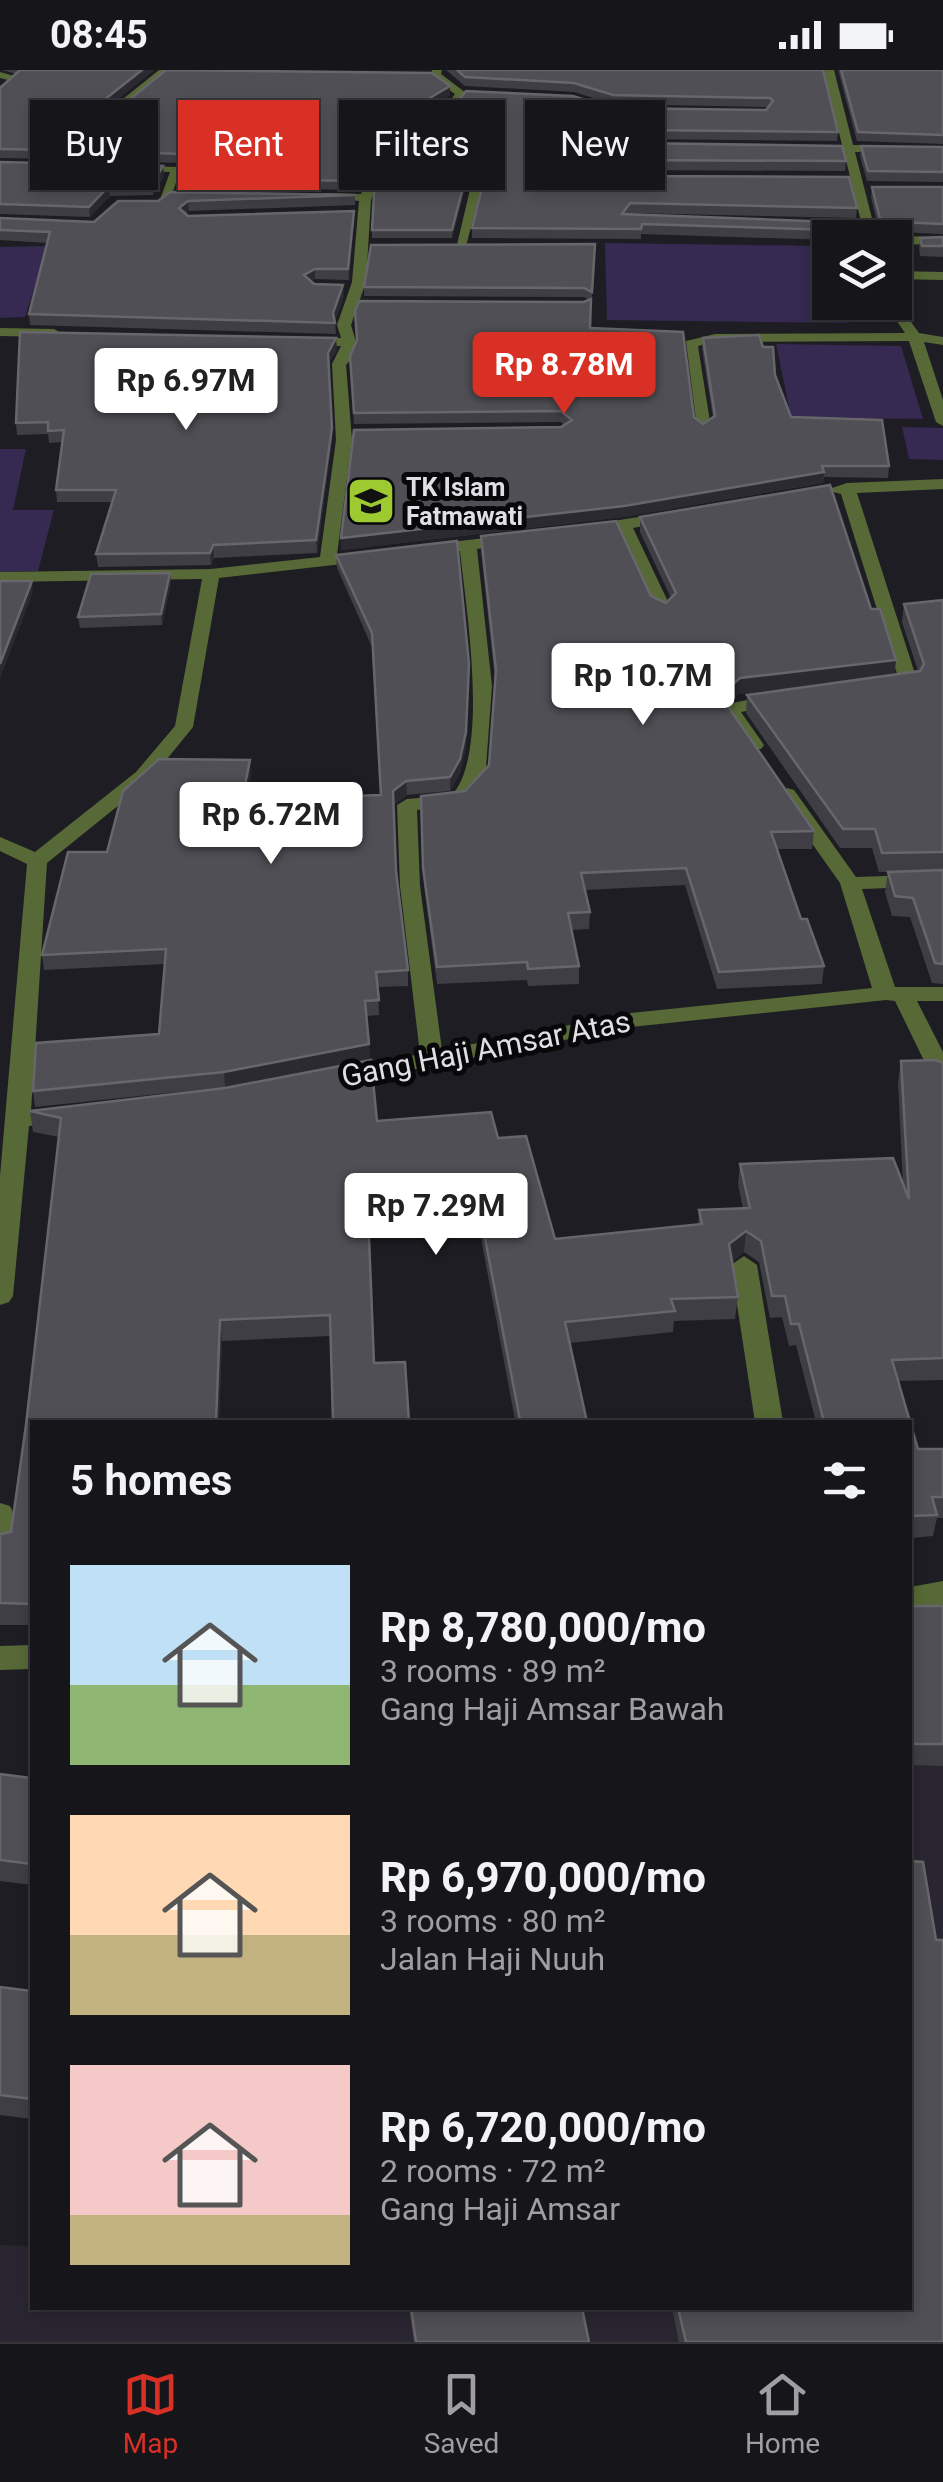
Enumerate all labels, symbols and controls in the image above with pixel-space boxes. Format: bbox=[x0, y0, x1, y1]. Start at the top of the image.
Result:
text: 08:45 bbox=[50, 13, 148, 57]
chip: Buy bbox=[30, 100, 158, 190]
chip: Rent bbox=[178, 100, 319, 190]
chip: Filters bbox=[339, 100, 505, 190]
chip: New bbox=[525, 100, 665, 190]
map controls bbox=[812, 220, 912, 320]
button: layers bbox=[812, 220, 912, 320]
pin: Rp 8.78M bbox=[461, 332, 667, 417]
text: Rp 8.78M bbox=[495, 345, 633, 383]
pin: Rp 6.97M bbox=[83, 348, 289, 433]
text: Rp 6.97M bbox=[117, 361, 255, 399]
place label: TK Islam Fatmawati bbox=[406, 473, 523, 531]
school or university icon: TK Islam Fatmawati bbox=[345, 475, 397, 527]
pin: Rp 10.7M bbox=[540, 643, 746, 728]
text: Rp 10.7M bbox=[574, 656, 712, 694]
pin: Rp 6.72M bbox=[168, 782, 374, 867]
text: Rp 6.72M bbox=[202, 795, 340, 833]
street label: Gang Haji Amsar Atas bbox=[339, 1003, 633, 1094]
pin: Rp 7.29M bbox=[333, 1173, 539, 1258]
text: Rp 7.29M bbox=[367, 1186, 505, 1224]
icon: filters bbox=[817, 1453, 872, 1508]
text: 5 homes bbox=[70, 1456, 232, 1505]
text: Rp 8,780,000/mo bbox=[380, 1603, 706, 1652]
icon: home bbox=[150, 1605, 270, 1725]
text: 3 rooms · 89 m² bbox=[380, 1652, 605, 1690]
text: Gang Haji Amsar Bawah bbox=[380, 1690, 724, 1728]
text: Rp 6,970,000/mo bbox=[380, 1853, 706, 1902]
icon: home bbox=[150, 1855, 270, 1975]
text: 3 rooms · 80 m² bbox=[380, 1902, 605, 1940]
text: Jalan Haji Nuuh bbox=[380, 1940, 605, 1978]
text: Rp 6,720,000/mo bbox=[380, 2103, 706, 2152]
icon: home bbox=[150, 2105, 270, 2225]
text: 2 rooms · 72 m² bbox=[380, 2152, 605, 2190]
text: Gang Haji Amsar bbox=[380, 2190, 620, 2228]
tab: Map bbox=[123, 2367, 178, 2460]
tab: Saved bbox=[424, 2367, 499, 2460]
tab: Home bbox=[745, 2367, 820, 2460]

